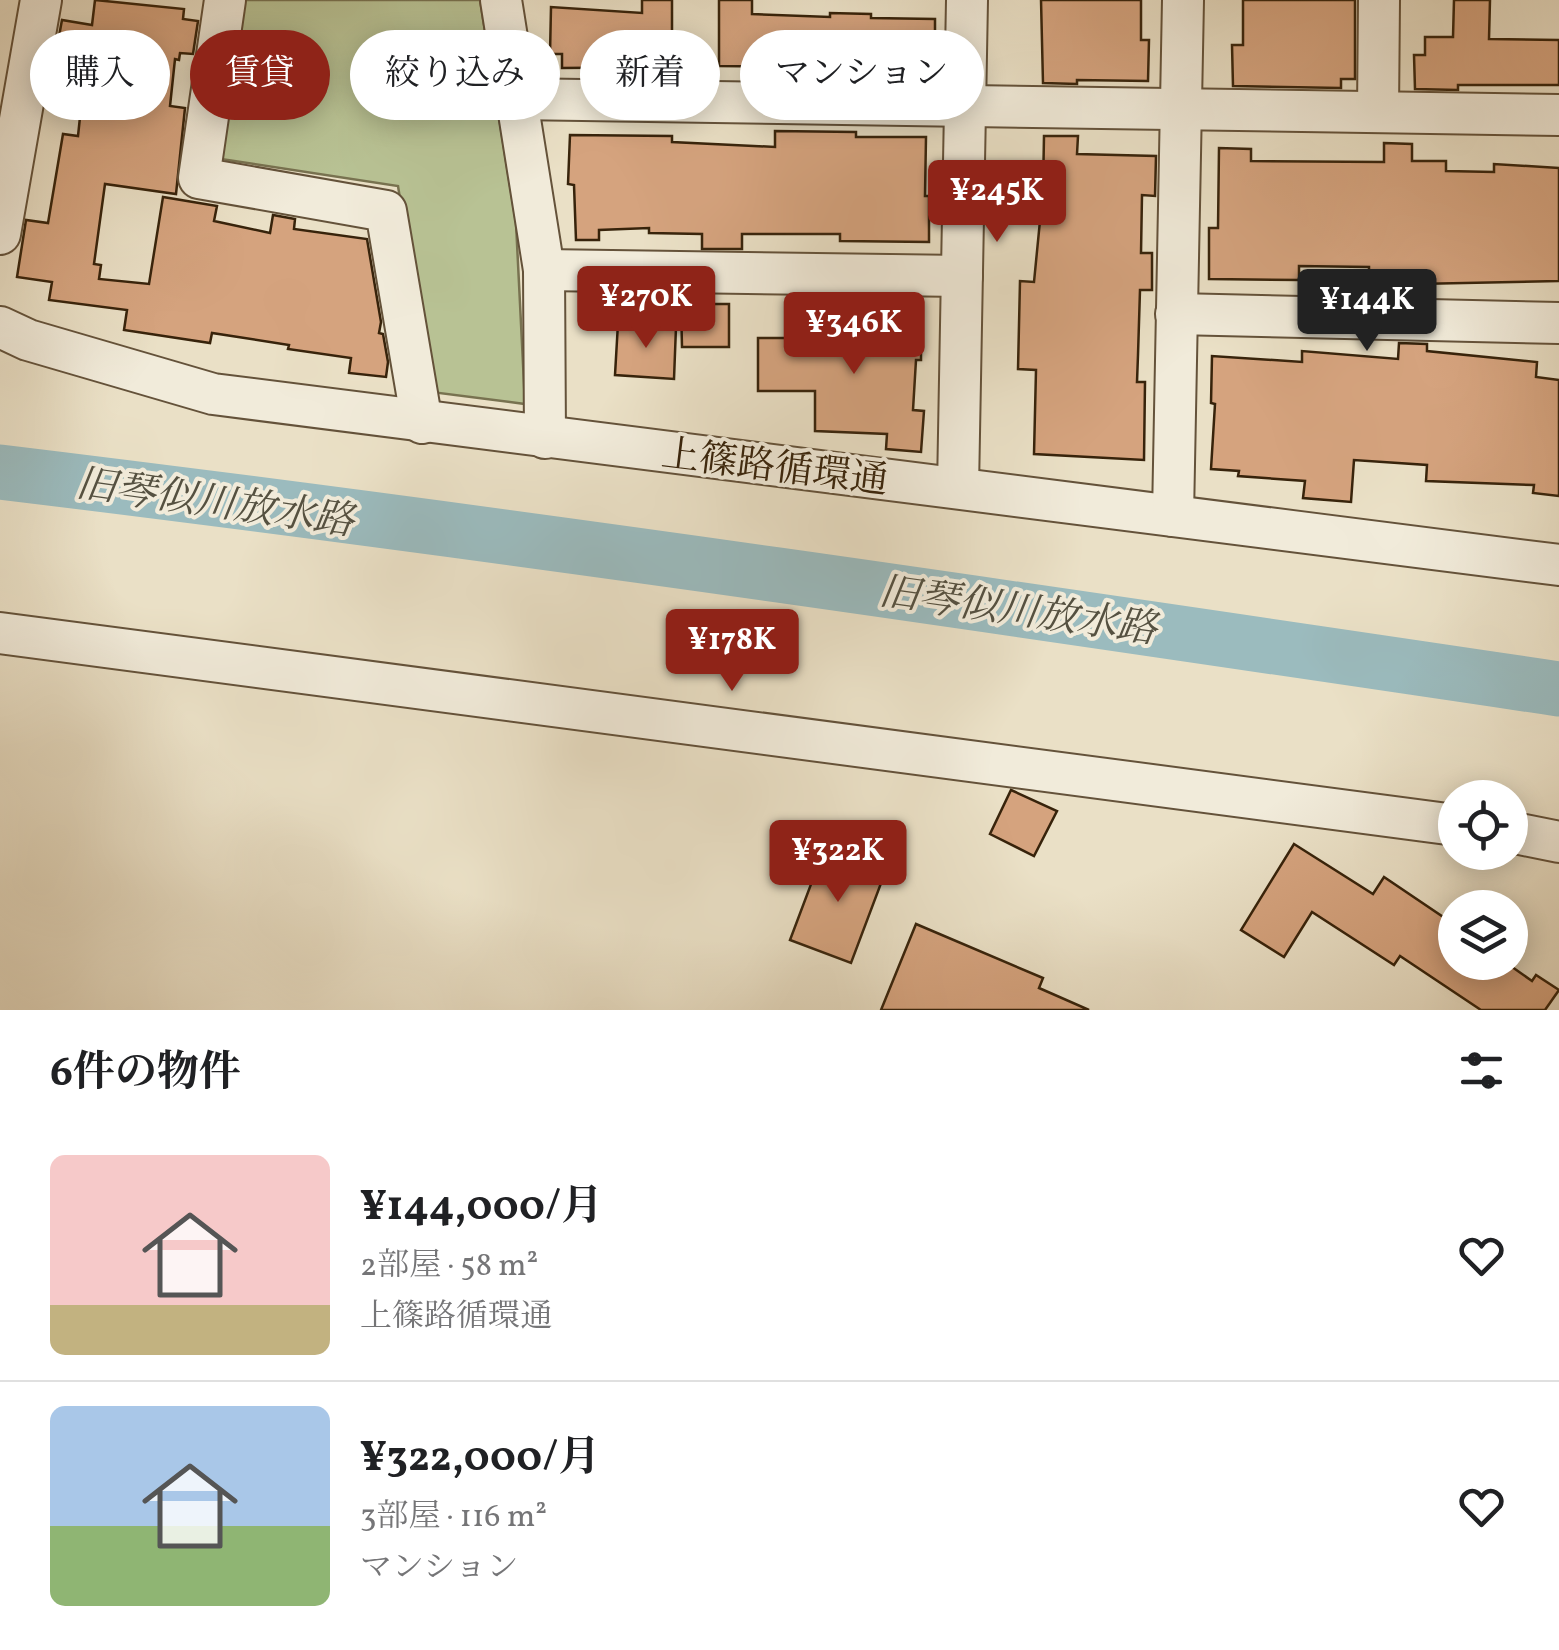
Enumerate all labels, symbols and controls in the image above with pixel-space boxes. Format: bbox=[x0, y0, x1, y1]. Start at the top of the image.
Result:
chip: 購入 bbox=[30, 30, 170, 120]
chip: 賃貸 bbox=[190, 30, 330, 120]
chip: 絞り込み bbox=[350, 30, 560, 120]
chip: 新着 bbox=[580, 30, 720, 120]
chip: マンション bbox=[740, 30, 984, 120]
pin: ¥245K bbox=[927, 160, 1067, 245]
text: ¥245K bbox=[950, 170, 1044, 214]
pin: ¥270K bbox=[576, 266, 716, 351]
pin: ¥144K bbox=[1297, 269, 1437, 354]
text: ¥270K bbox=[599, 276, 693, 320]
text: ¥144K bbox=[1319, 279, 1415, 323]
pin: ¥346K bbox=[784, 292, 924, 377]
text: ¥346K bbox=[806, 302, 902, 346]
street label: 上篠路循環通 bbox=[658, 429, 891, 510]
water label: 旧琴似川放水路 bbox=[72, 458, 360, 553]
water label: 旧琴似川放水路 bbox=[875, 566, 1163, 661]
pin: ¥178K bbox=[662, 609, 802, 694]
text: ¥178K bbox=[688, 619, 776, 663]
map controls bbox=[1438, 780, 1528, 980]
button: locate bbox=[1438, 780, 1528, 870]
pin: ¥322K bbox=[768, 820, 908, 905]
text: ¥322K bbox=[792, 830, 885, 874]
button: layers bbox=[1438, 890, 1528, 980]
icon: filters bbox=[1454, 1043, 1509, 1098]
text: 6件の物件 bbox=[50, 1045, 241, 1104]
text: ¥144,000/月 bbox=[360, 1179, 603, 1238]
icon: home bbox=[130, 1195, 250, 1315]
icon: heart bbox=[1454, 1228, 1509, 1283]
text: 2部屋 · 58 m² bbox=[360, 1245, 538, 1289]
text: 上篠路循環通 bbox=[360, 1296, 552, 1340]
text: ¥322,000/月 bbox=[360, 1430, 600, 1489]
icon: home bbox=[130, 1446, 250, 1566]
icon: heart bbox=[1454, 1479, 1509, 1534]
text: 3部屋 · 116 m² bbox=[360, 1496, 547, 1540]
text: マンション bbox=[360, 1547, 519, 1591]

